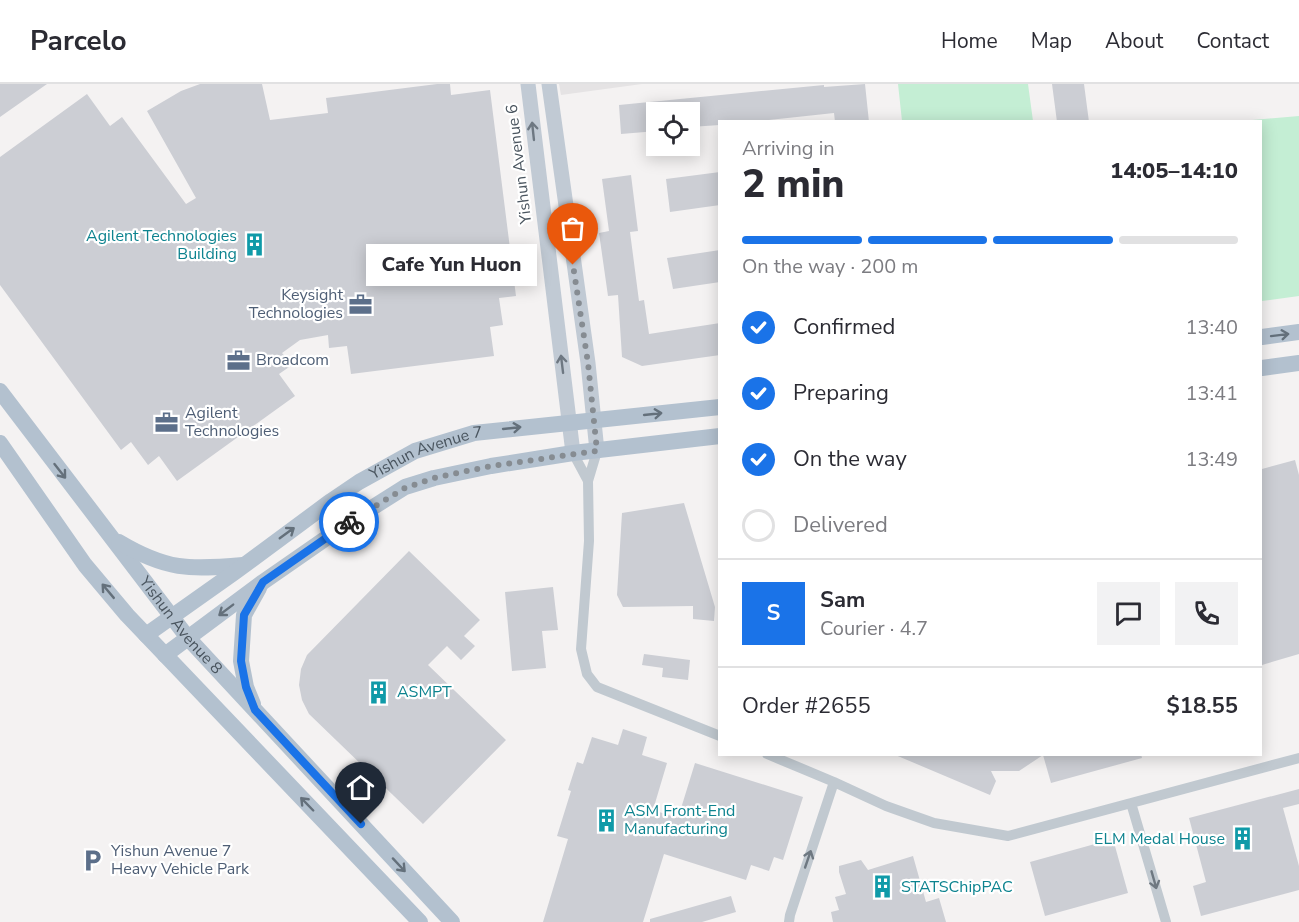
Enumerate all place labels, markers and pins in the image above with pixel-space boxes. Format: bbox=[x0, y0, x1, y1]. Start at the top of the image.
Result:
pin bbox=[547, 203, 598, 265]
place label: Agilent Technologies Building bbox=[86, 225, 237, 265]
building icon: Agilent Technologies Building bbox=[242, 232, 268, 258]
callout: Cafe Yun Huon bbox=[366, 244, 537, 286]
place label: Keysight Technologies bbox=[249, 284, 343, 324]
office icon: Keysight Technologies bbox=[348, 291, 374, 317]
office icon: Broadcom bbox=[225, 347, 251, 373]
place label: Broadcom bbox=[256, 349, 329, 371]
place label: Agilent Technologies bbox=[185, 402, 279, 442]
office icon: Agilent Technologies bbox=[154, 409, 180, 435]
building icon: ASMPT bbox=[366, 679, 392, 705]
place label: ASMPT bbox=[397, 681, 452, 703]
pin bbox=[335, 762, 386, 824]
place label: ASM Front-End Manufacturing bbox=[624, 800, 735, 840]
building icon: ASM Front-End Manufacturing bbox=[593, 807, 619, 833]
building icon: ELM Medal House bbox=[1230, 826, 1256, 852]
place label: ELM Medal House bbox=[1094, 828, 1225, 850]
place label: Yishun Avenue 7 Heavy Vehicle Park bbox=[110, 840, 250, 880]
parking icon: Yishun Avenue 7 Heavy Vehicle Park bbox=[80, 847, 106, 873]
building icon: STATSChipPAC bbox=[870, 874, 896, 900]
place label: STATSChipPAC bbox=[901, 876, 1013, 898]

